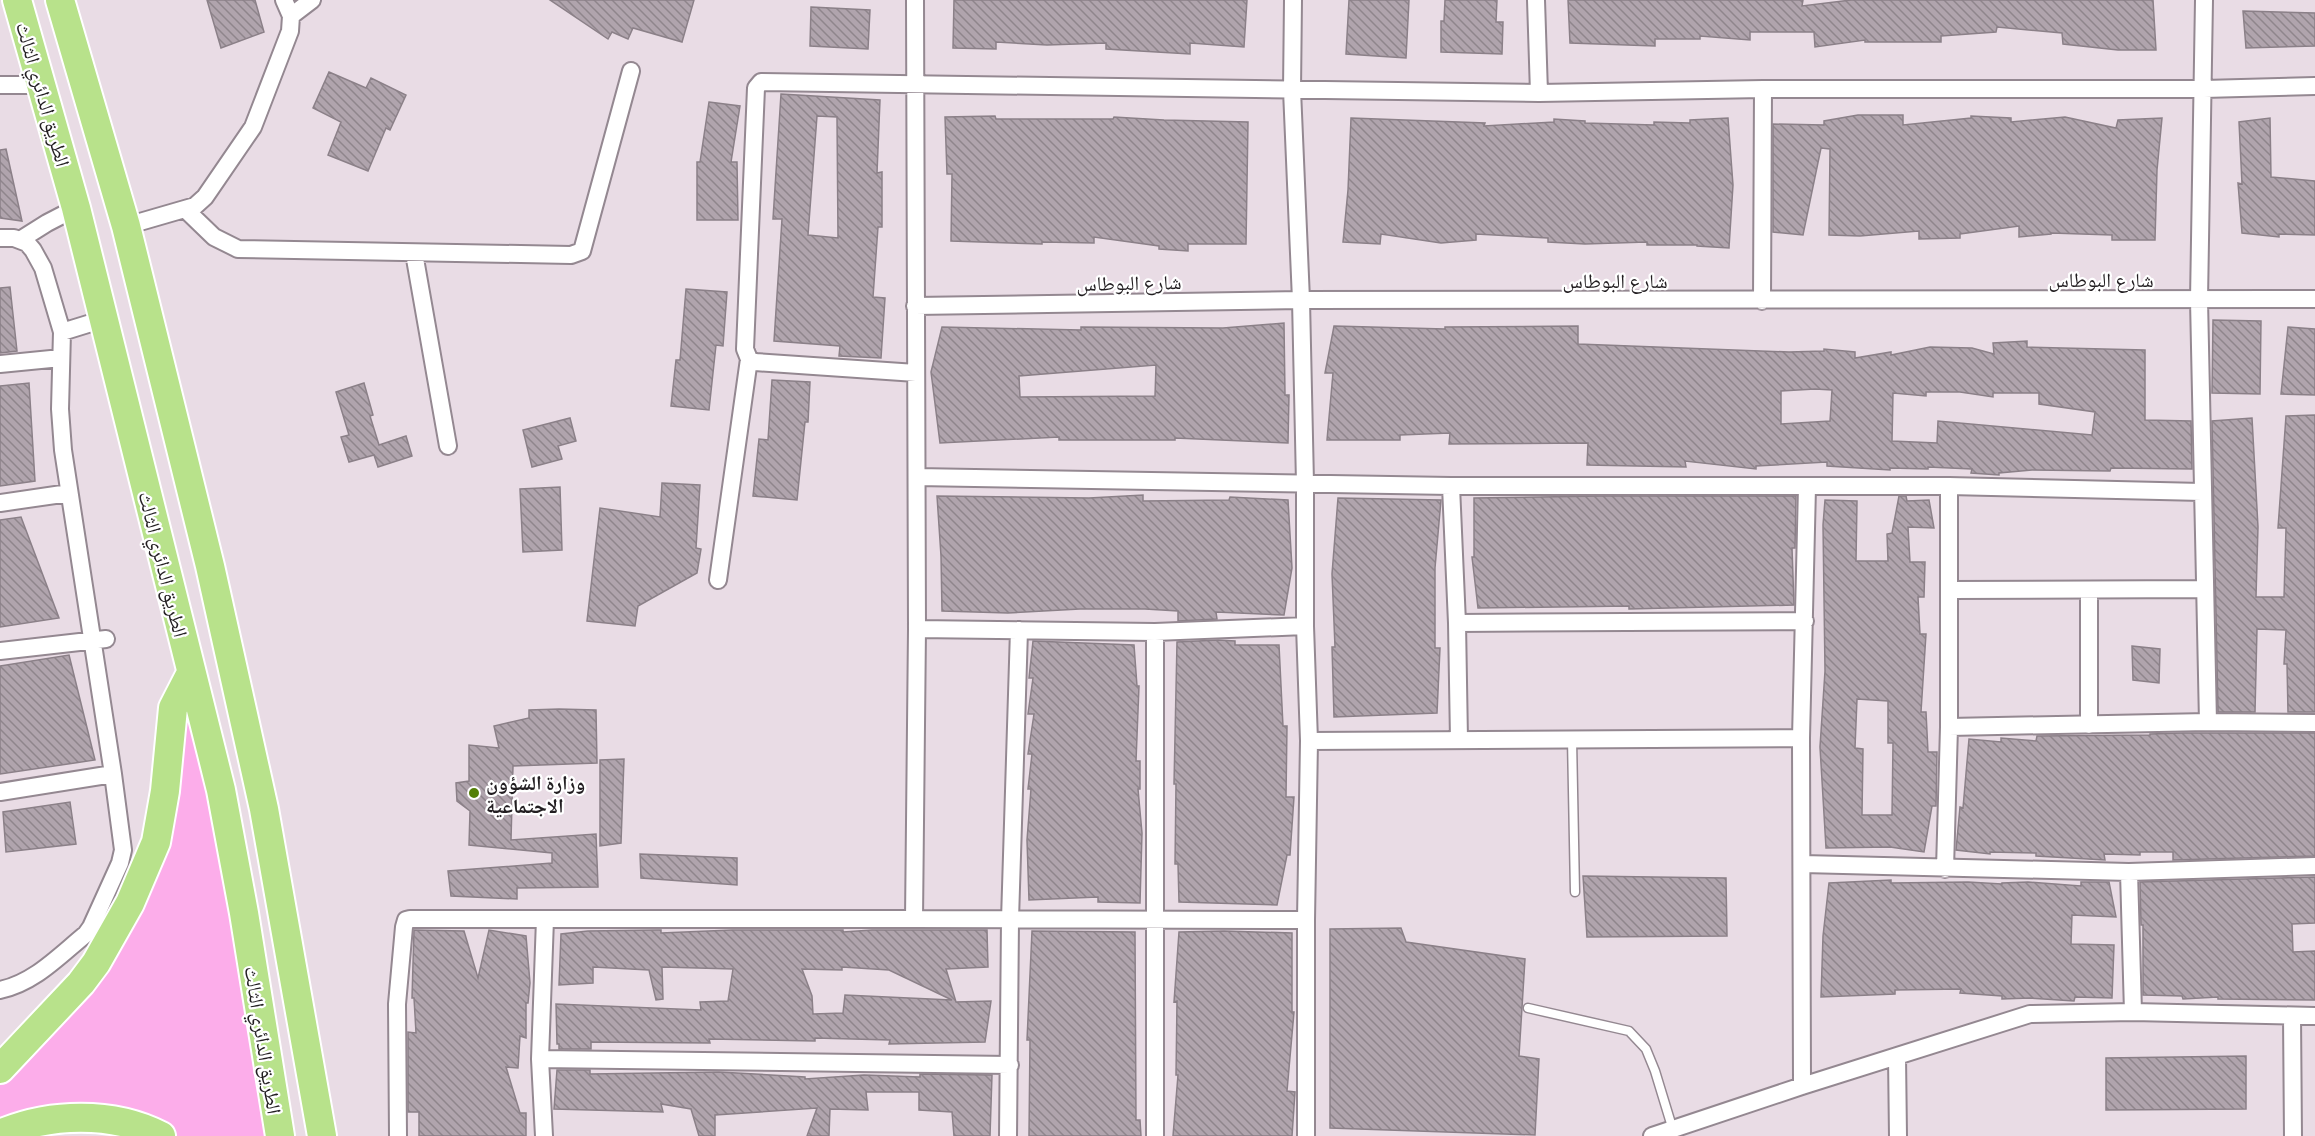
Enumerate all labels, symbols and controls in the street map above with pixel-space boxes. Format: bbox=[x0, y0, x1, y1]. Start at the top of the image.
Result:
street label: الطريق الدائري الثالث bbox=[7, 19, 76, 170]
street label: شارع البوطاس bbox=[2048, 267, 2154, 293]
street label: شارع البوطاس bbox=[1562, 268, 1668, 294]
street label: شارع البوطاس bbox=[1076, 269, 1182, 297]
street label: الطريق الدائري الثالث bbox=[129, 489, 194, 641]
place label: وزارة الشؤون الاجتماعية bbox=[486, 770, 585, 818]
marker: وزارة الشؤون الاجتماعية bbox=[467, 786, 481, 800]
street label: الطريق الدائري الثالث bbox=[235, 964, 288, 1116]

